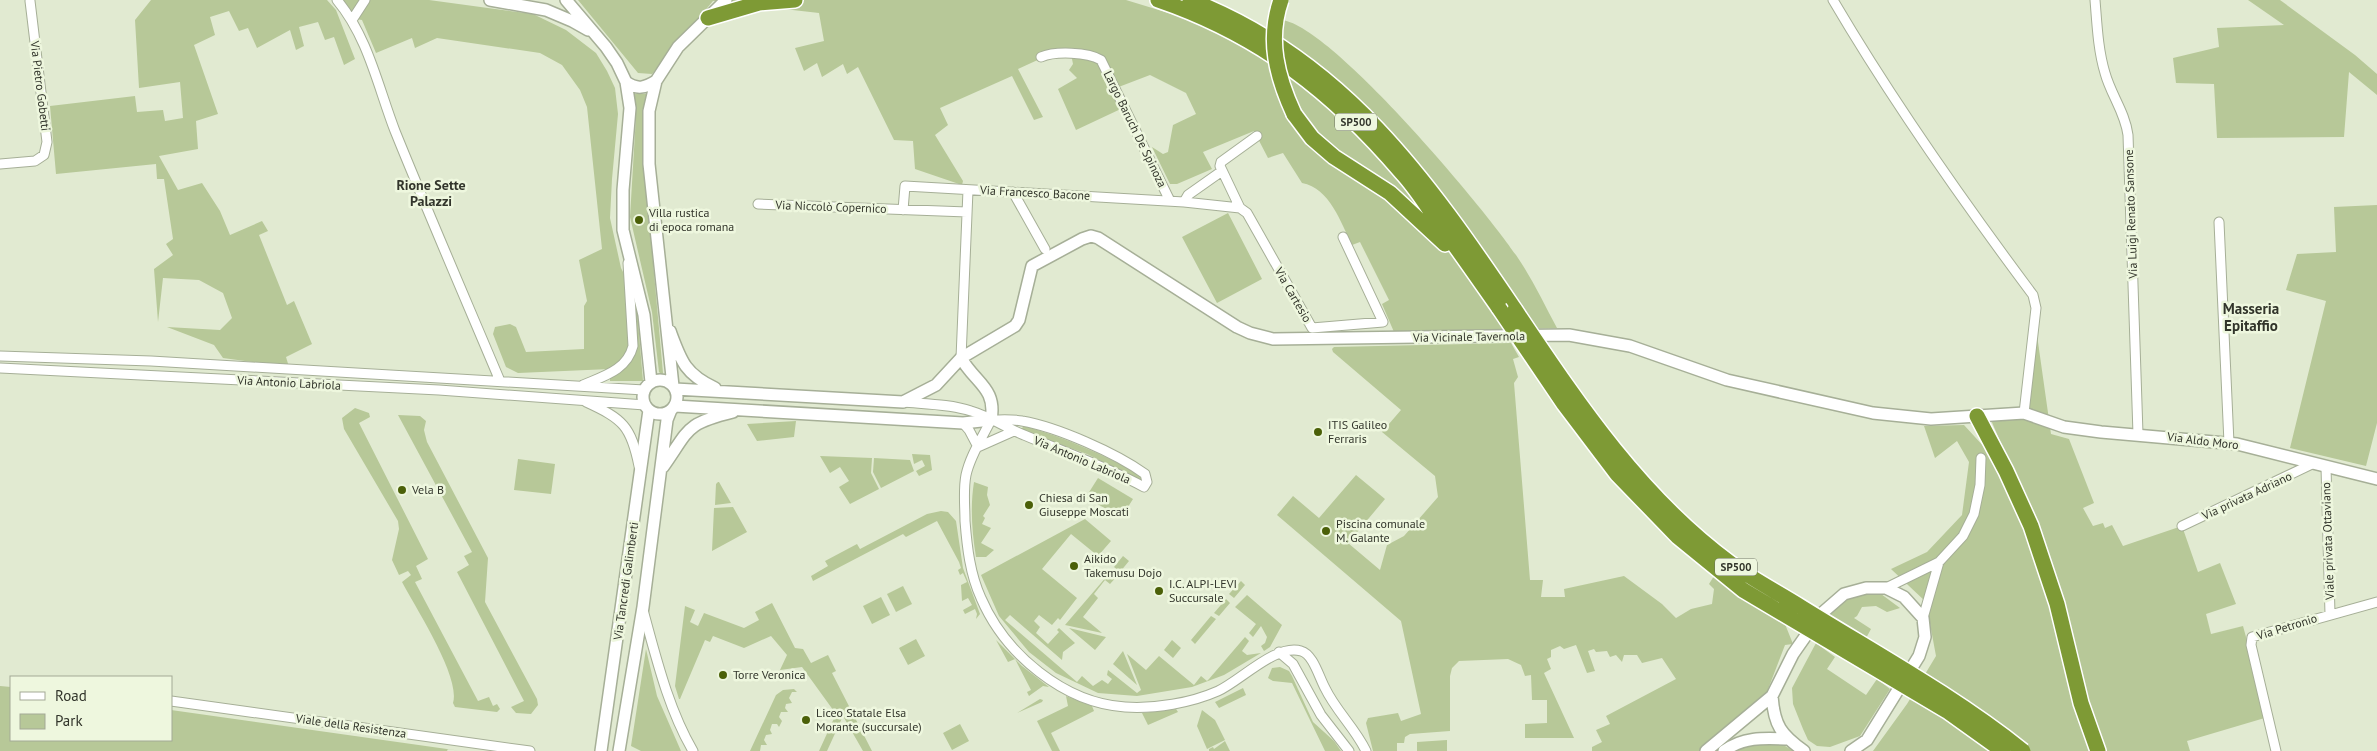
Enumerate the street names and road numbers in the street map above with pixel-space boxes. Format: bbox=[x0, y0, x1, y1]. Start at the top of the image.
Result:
street label: Via Pietro Gobetti bbox=[27, 39, 53, 132]
street label: Largo Baruch De Spinoza bbox=[1101, 68, 1170, 190]
road number: SP500 bbox=[1335, 114, 1377, 130]
street label: Via Luigi Renato Sansone bbox=[2121, 149, 2140, 280]
street label: Via Francesco Bacone bbox=[979, 182, 1090, 203]
street label: Via Niccolò Copernico bbox=[774, 197, 887, 216]
street label: Via Cartesio bbox=[1271, 264, 1315, 325]
street label: Via Vicinale Tavernola bbox=[1412, 328, 1525, 345]
street label: Via Antonio Labriola bbox=[236, 372, 341, 393]
street label: Via Aldo Moro bbox=[2165, 429, 2240, 452]
street label: Via Antonio Labriola bbox=[1031, 432, 1133, 487]
street label: Via privata Adriano bbox=[2199, 468, 2294, 523]
street label: Viale privata Ottaviano bbox=[2318, 482, 2337, 601]
street label: Via Tancredi Galimberti bbox=[610, 521, 641, 642]
road number: SP500 bbox=[1715, 558, 1757, 576]
street label: Via Petronio bbox=[2254, 610, 2319, 643]
street label: Viale della Resistenza bbox=[294, 710, 407, 741]

